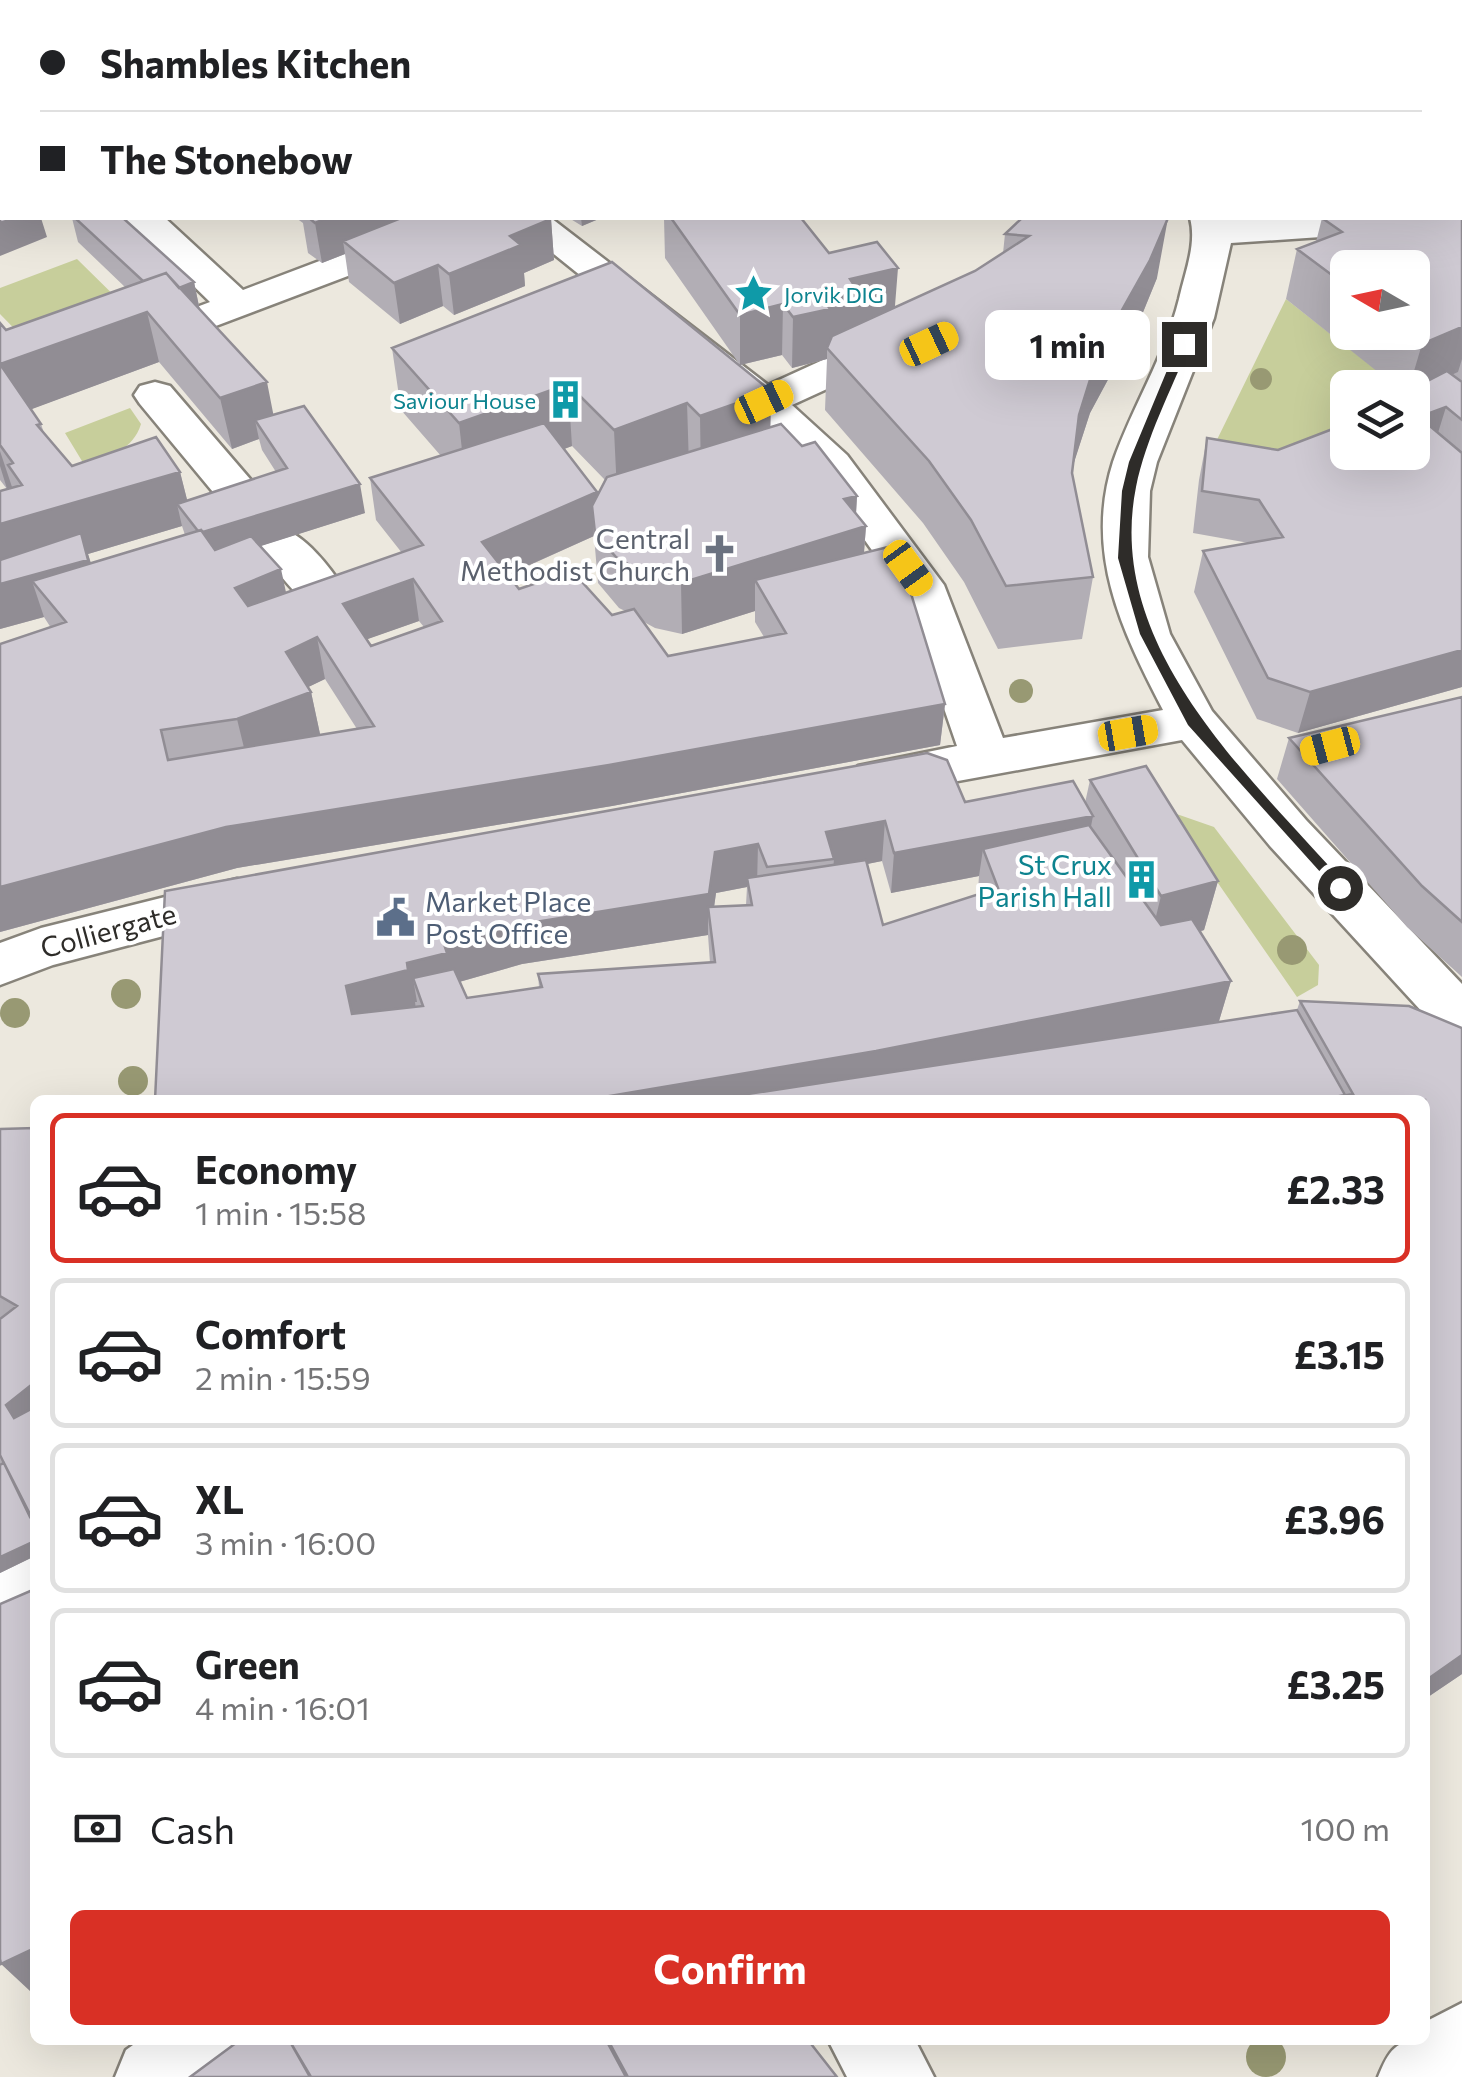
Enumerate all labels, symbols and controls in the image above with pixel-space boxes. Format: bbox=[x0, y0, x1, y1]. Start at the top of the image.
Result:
text: Shambles Kitchen bbox=[100, 39, 411, 86]
text: The Stonebow bbox=[100, 135, 353, 182]
north arrow bbox=[1330, 250, 1430, 350]
map controls bbox=[1330, 250, 1430, 470]
place icon: Jorvik DIG bbox=[733, 273, 775, 315]
place label: Jorvik DIG bbox=[784, 281, 884, 308]
callout: 1 min bbox=[984, 309, 1149, 379]
car bbox=[895, 318, 963, 370]
route end bbox=[1162, 322, 1207, 367]
text: 1 min bbox=[1030, 325, 1105, 365]
button: layers bbox=[1330, 370, 1430, 470]
car bbox=[730, 376, 798, 428]
building icon: Saviour House bbox=[545, 379, 587, 421]
place label: Saviour House bbox=[393, 387, 536, 414]
place label: Central Methodist Church bbox=[460, 521, 690, 587]
church icon: Central Methodist Church bbox=[699, 533, 741, 575]
car bbox=[878, 535, 938, 601]
car bbox=[1096, 713, 1160, 753]
car bbox=[1297, 724, 1363, 768]
place label: St Crux Parish Hall bbox=[977, 847, 1112, 913]
building icon: St Crux Parish Hall bbox=[1121, 859, 1163, 901]
route start bbox=[1318, 866, 1363, 911]
place label: Market Place Post Office bbox=[425, 884, 591, 950]
street label: Colliergate bbox=[36, 896, 180, 964]
public building icon: Market Place Post Office bbox=[374, 896, 416, 938]
icon: car bbox=[75, 1143, 165, 1233]
text: Economy bbox=[195, 1145, 357, 1192]
text: £2.33 bbox=[1286, 1165, 1385, 1212]
text: 1 min · 15:58 bbox=[195, 1192, 367, 1232]
icon: car bbox=[75, 1308, 165, 1398]
text: Comfort bbox=[195, 1310, 346, 1357]
text: £3.15 bbox=[1294, 1330, 1385, 1377]
text: 2 min · 15:59 bbox=[195, 1357, 371, 1397]
icon: car bbox=[75, 1473, 165, 1563]
text: XL bbox=[195, 1475, 244, 1522]
text: £3.96 bbox=[1284, 1495, 1385, 1542]
text: 3 min · 16:00 bbox=[195, 1522, 376, 1562]
icon: car bbox=[75, 1638, 165, 1728]
text: Green bbox=[195, 1640, 300, 1687]
text: £3.25 bbox=[1287, 1660, 1385, 1707]
text: 4 min · 16:01 bbox=[195, 1687, 370, 1727]
icon: cash bbox=[70, 1801, 125, 1856]
text: Cash bbox=[150, 1805, 235, 1852]
text: 100 m bbox=[1301, 1808, 1390, 1848]
button: Confirm bbox=[70, 1910, 1390, 2025]

